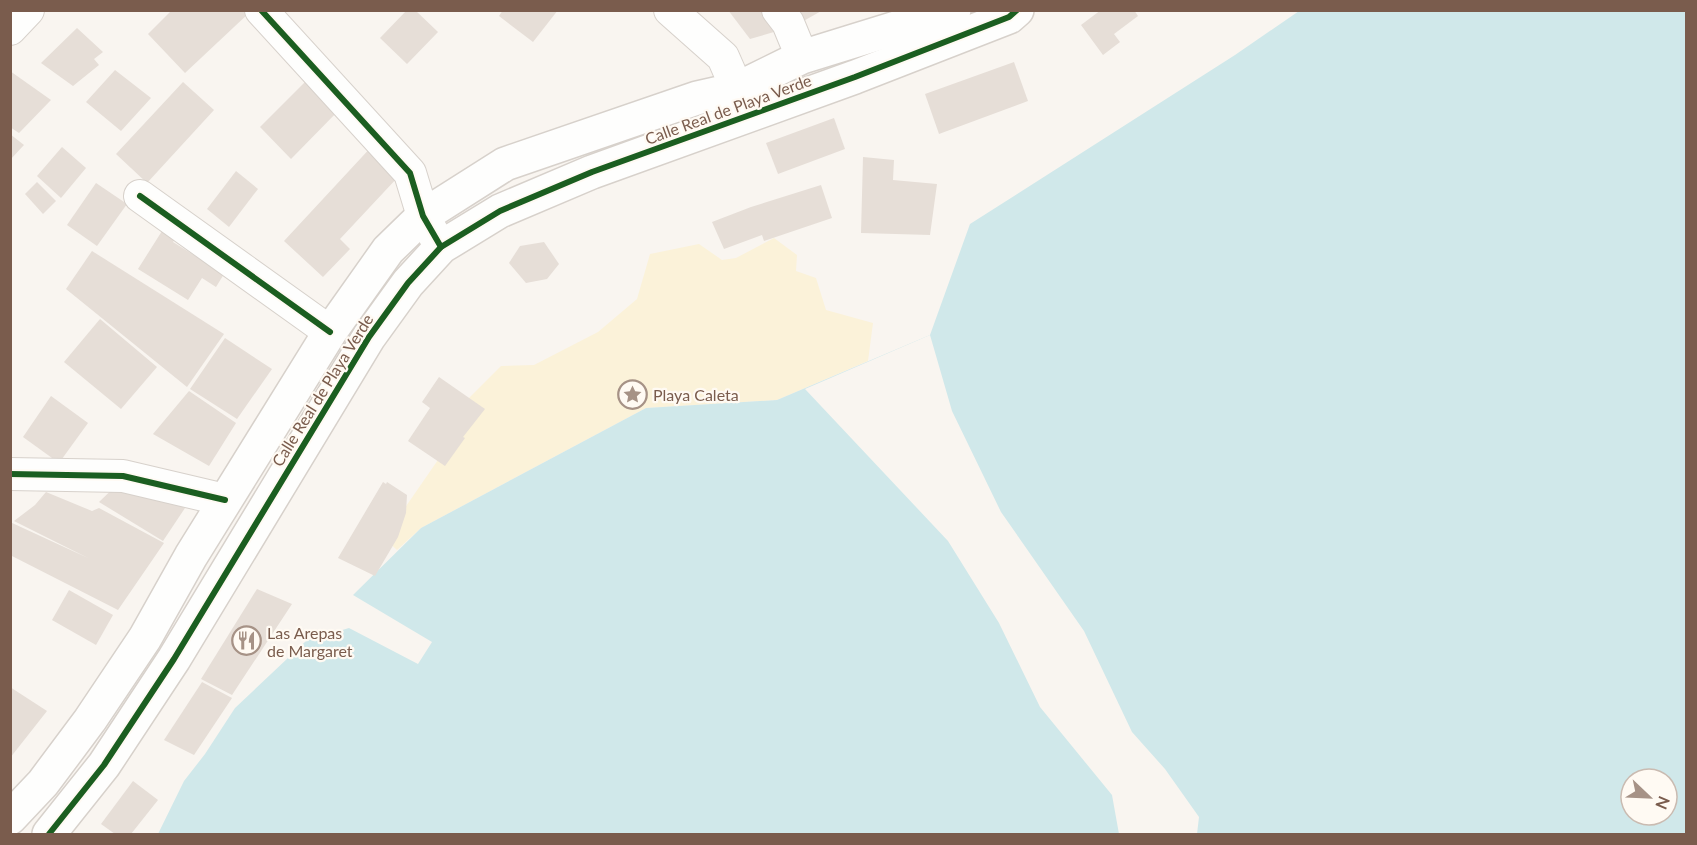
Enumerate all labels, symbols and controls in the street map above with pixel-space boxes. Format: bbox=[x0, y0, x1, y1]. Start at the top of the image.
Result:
street label: Calle Real de Playa Verde bbox=[642, 70, 814, 148]
street label: Calle Real de Playa Verde bbox=[267, 310, 377, 470]
place icon: Playa Caleta bbox=[616, 378, 648, 410]
place label: Playa Caleta bbox=[653, 385, 739, 404]
place label: Las Arepas de Margaret bbox=[267, 623, 353, 660]
restaurant icon: Las Arepas de Margaret bbox=[230, 625, 262, 657]
north arrow bbox=[1619, 767, 1679, 827]
text: N bbox=[1652, 794, 1674, 812]

